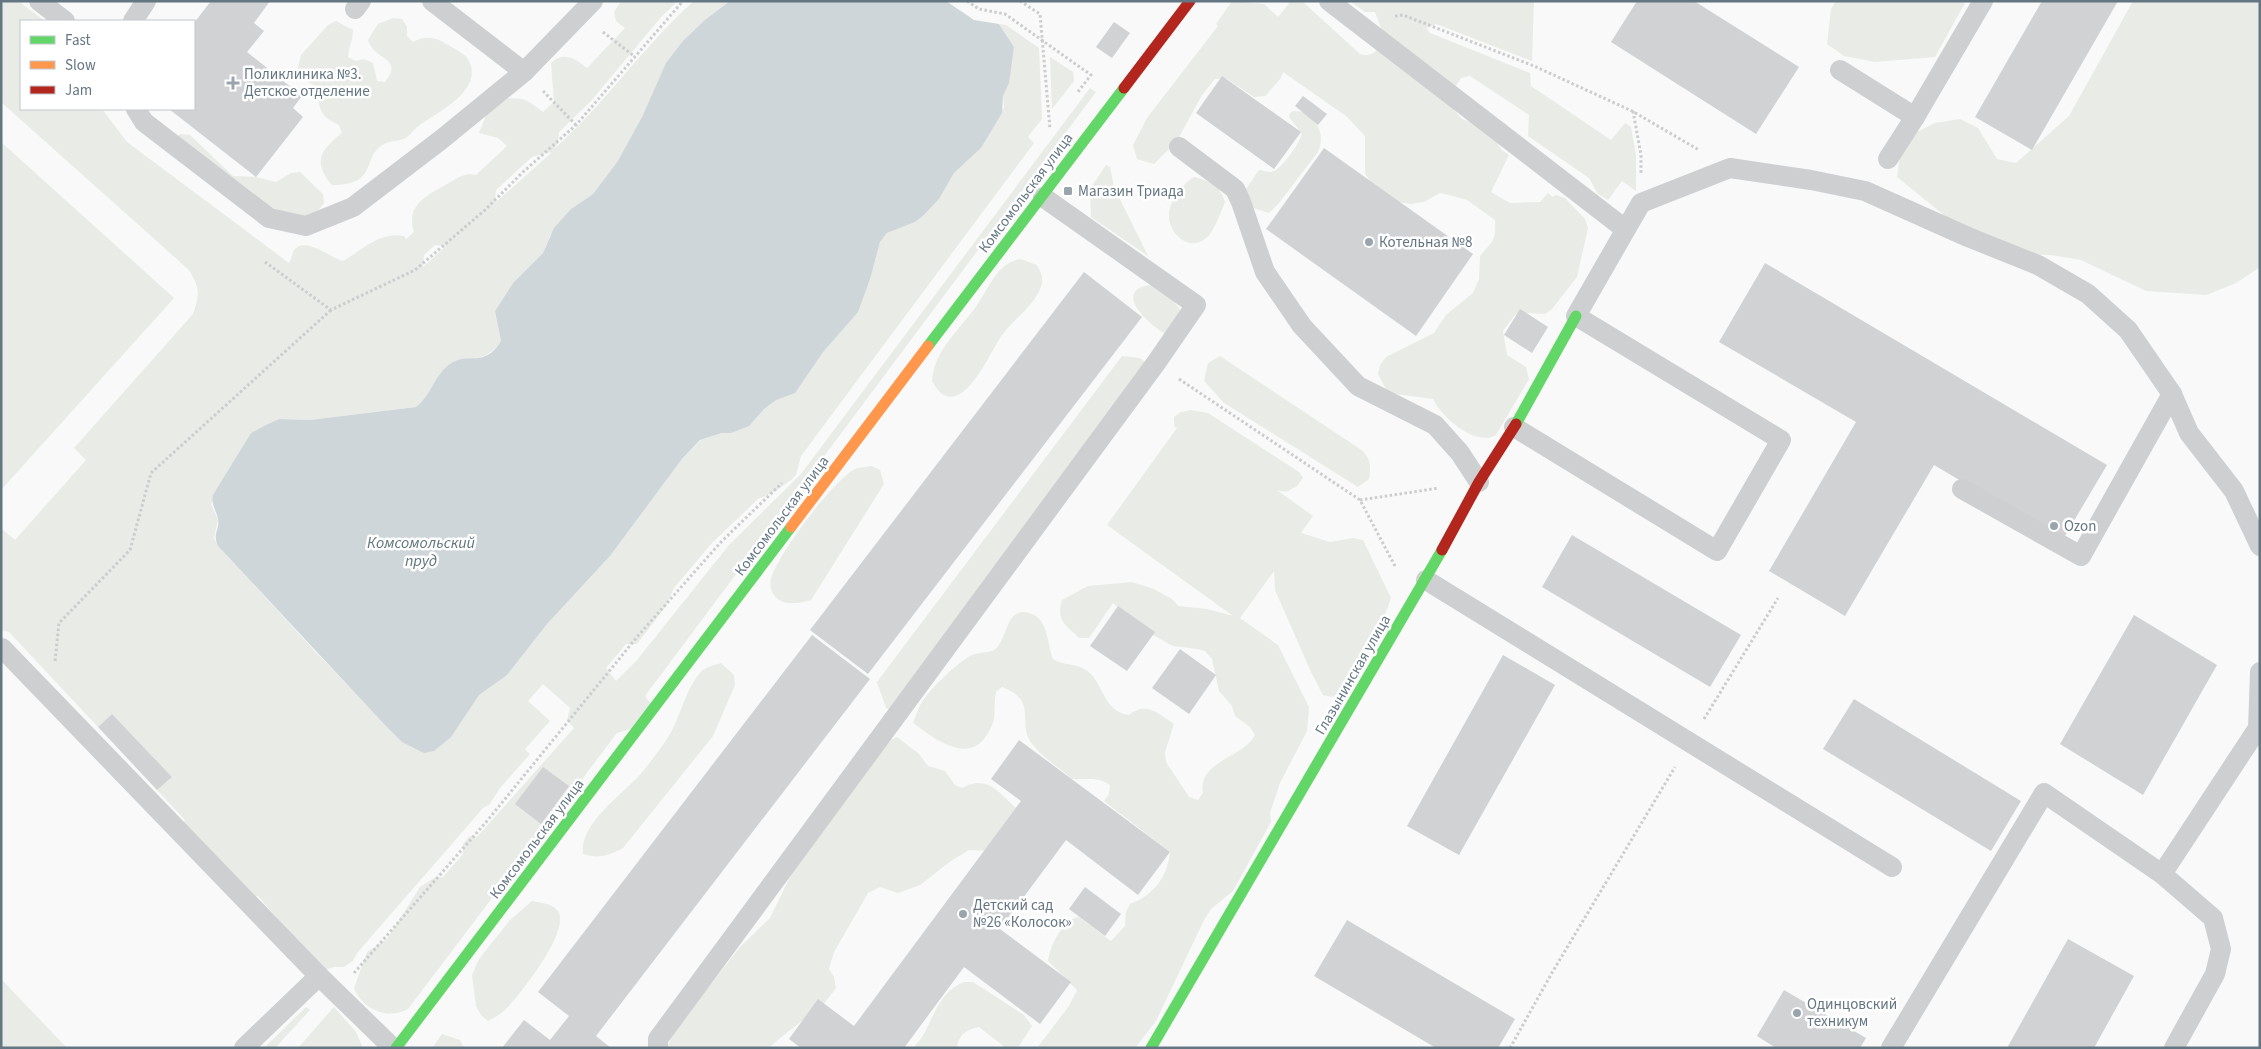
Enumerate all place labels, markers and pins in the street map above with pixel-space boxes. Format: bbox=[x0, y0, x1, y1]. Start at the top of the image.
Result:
place label: Поликлиника №3. Детское отделение bbox=[244, 64, 370, 102]
marker: Поликлиника №3. Детское отделение bbox=[226, 76, 240, 90]
place label: Магазин Триада bbox=[1078, 181, 1184, 202]
marker: Магазин Триада bbox=[1062, 185, 1074, 197]
place label: Котельная №8 bbox=[1379, 232, 1472, 253]
marker: Котельная №8 bbox=[1363, 236, 1375, 248]
place label: Ozon bbox=[2064, 516, 2096, 537]
marker: Ozon bbox=[2048, 520, 2060, 532]
place label: Детский сад №26 «Колосок» bbox=[973, 895, 1072, 933]
marker: Детский сад №26 «Колосок» bbox=[957, 908, 969, 920]
place label: Одинцовский техникум bbox=[1807, 994, 1897, 1032]
marker: Одинцовский техникум bbox=[1791, 1007, 1803, 1019]

